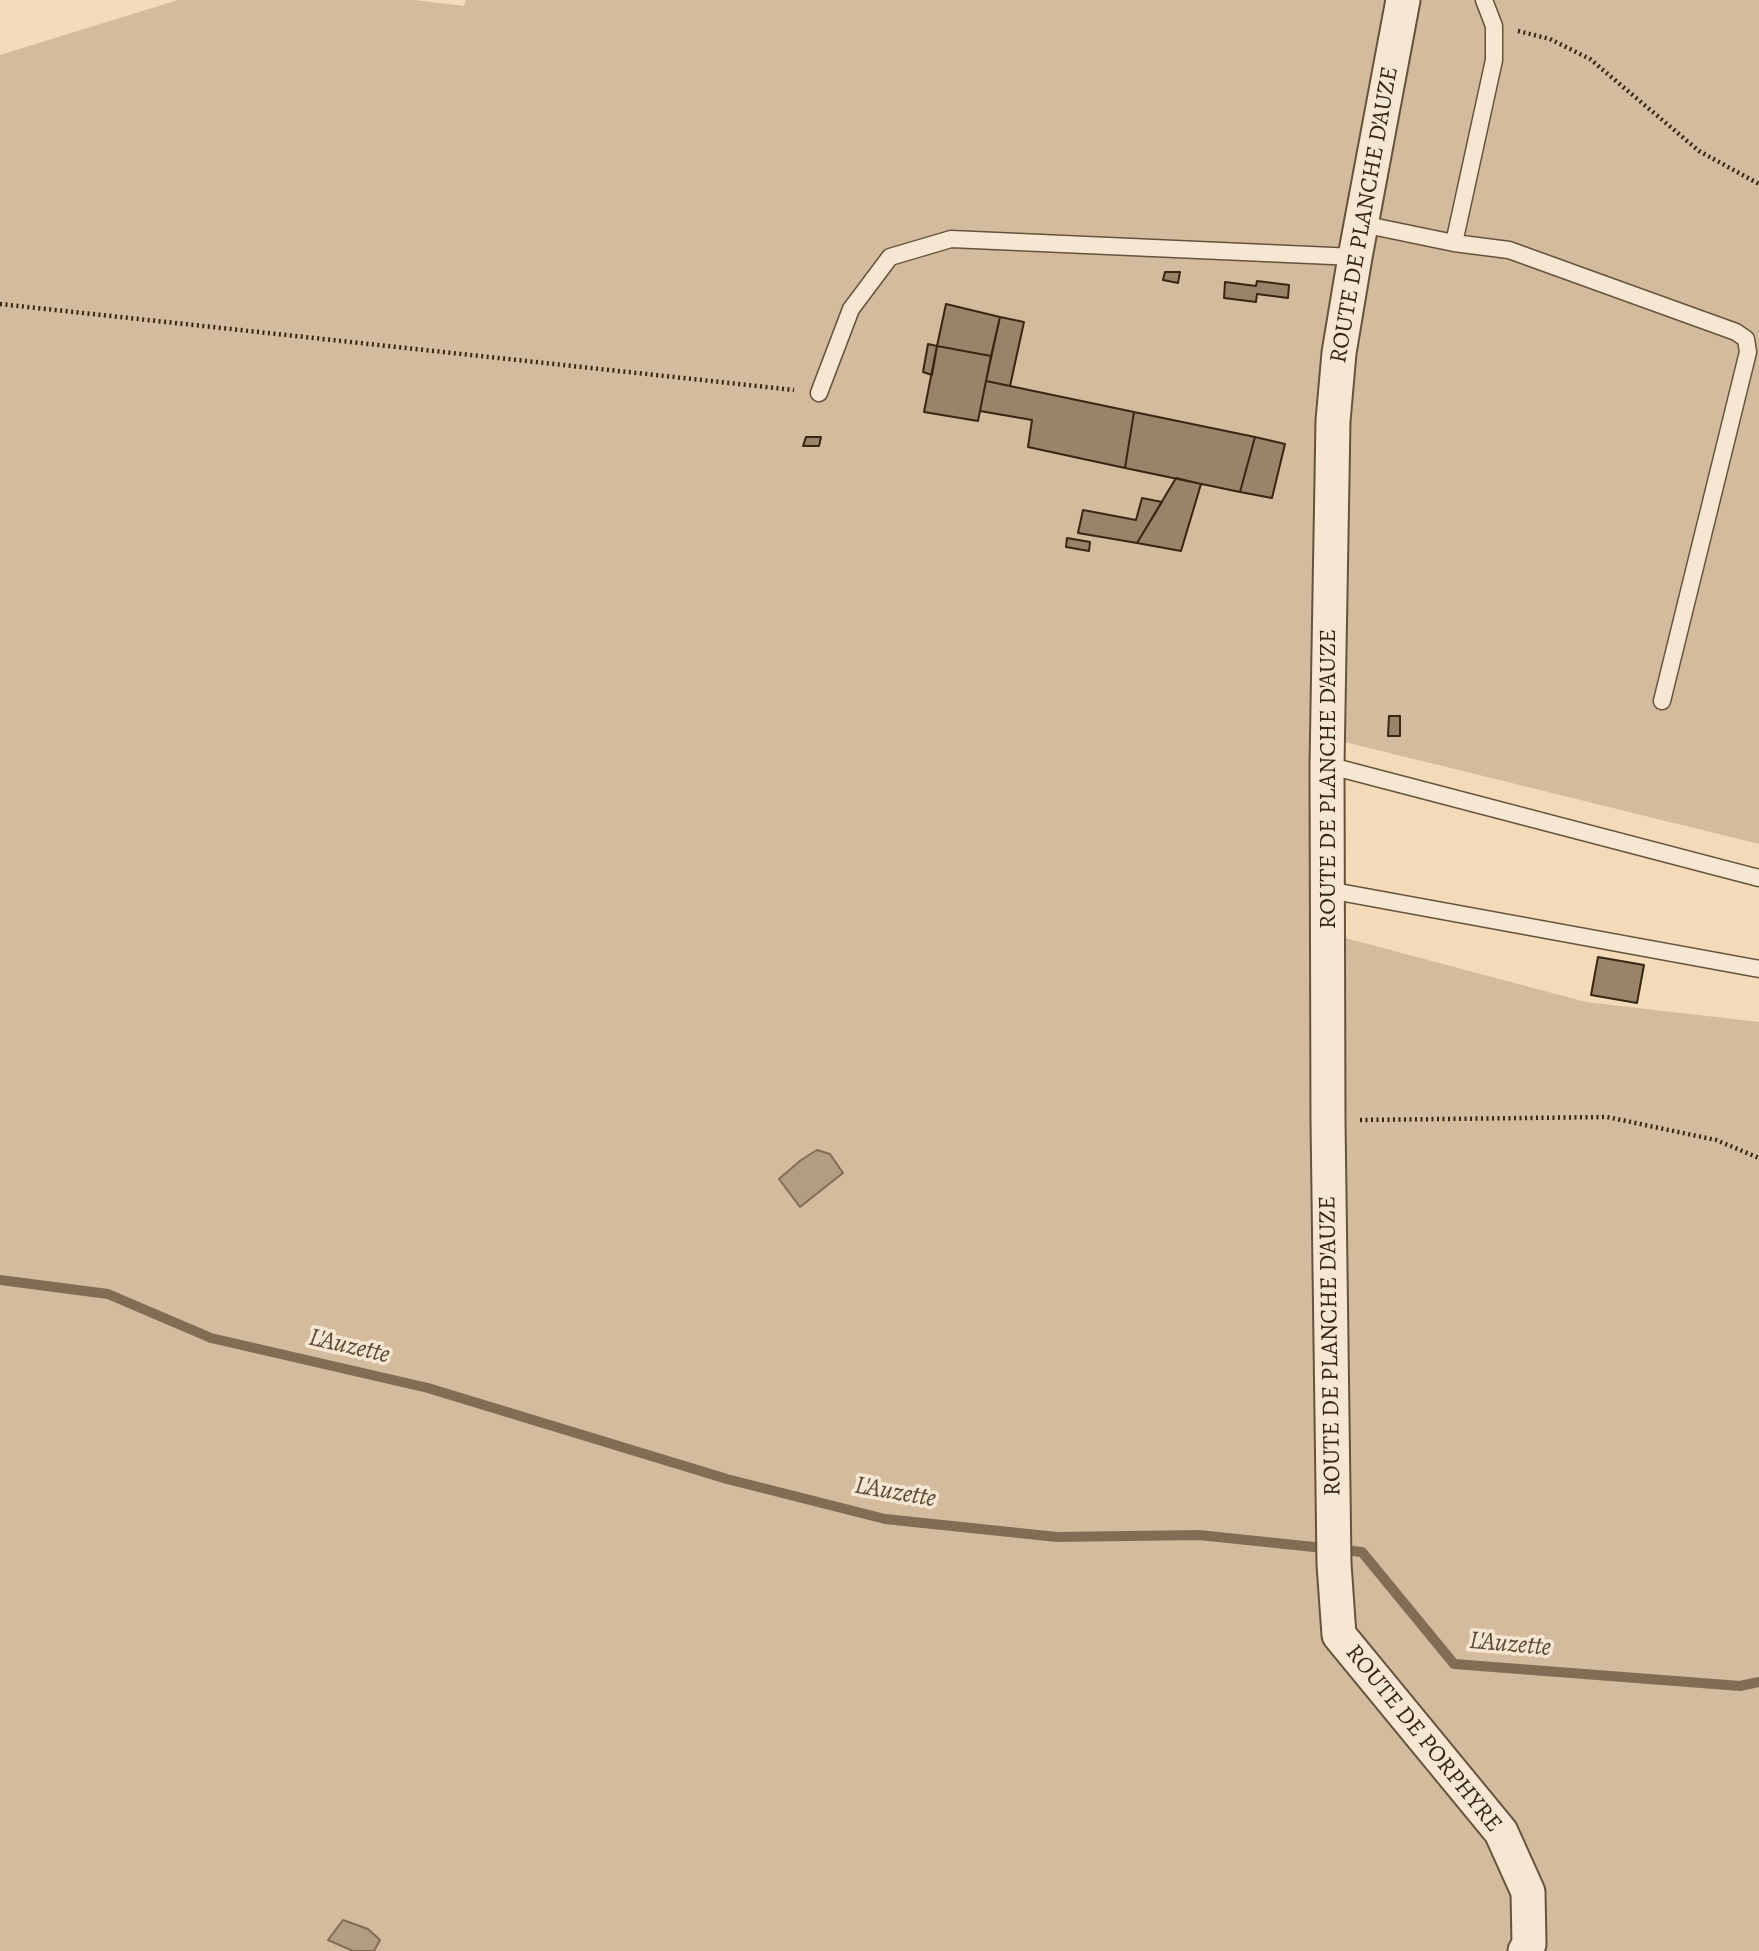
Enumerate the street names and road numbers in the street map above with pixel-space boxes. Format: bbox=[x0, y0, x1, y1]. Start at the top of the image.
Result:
street label: ROUTE DE PLANCHE D'AUZE bbox=[1325, 65, 1405, 365]
street label: ROUTE DE PLANCHE D'AUZE bbox=[1315, 629, 1343, 929]
street label: ROUTE DE PLANCHE D'AUZE bbox=[1314, 1196, 1348, 1496]
street label: ROUTE DE PORPHYRE bbox=[1339, 1639, 1507, 1839]

